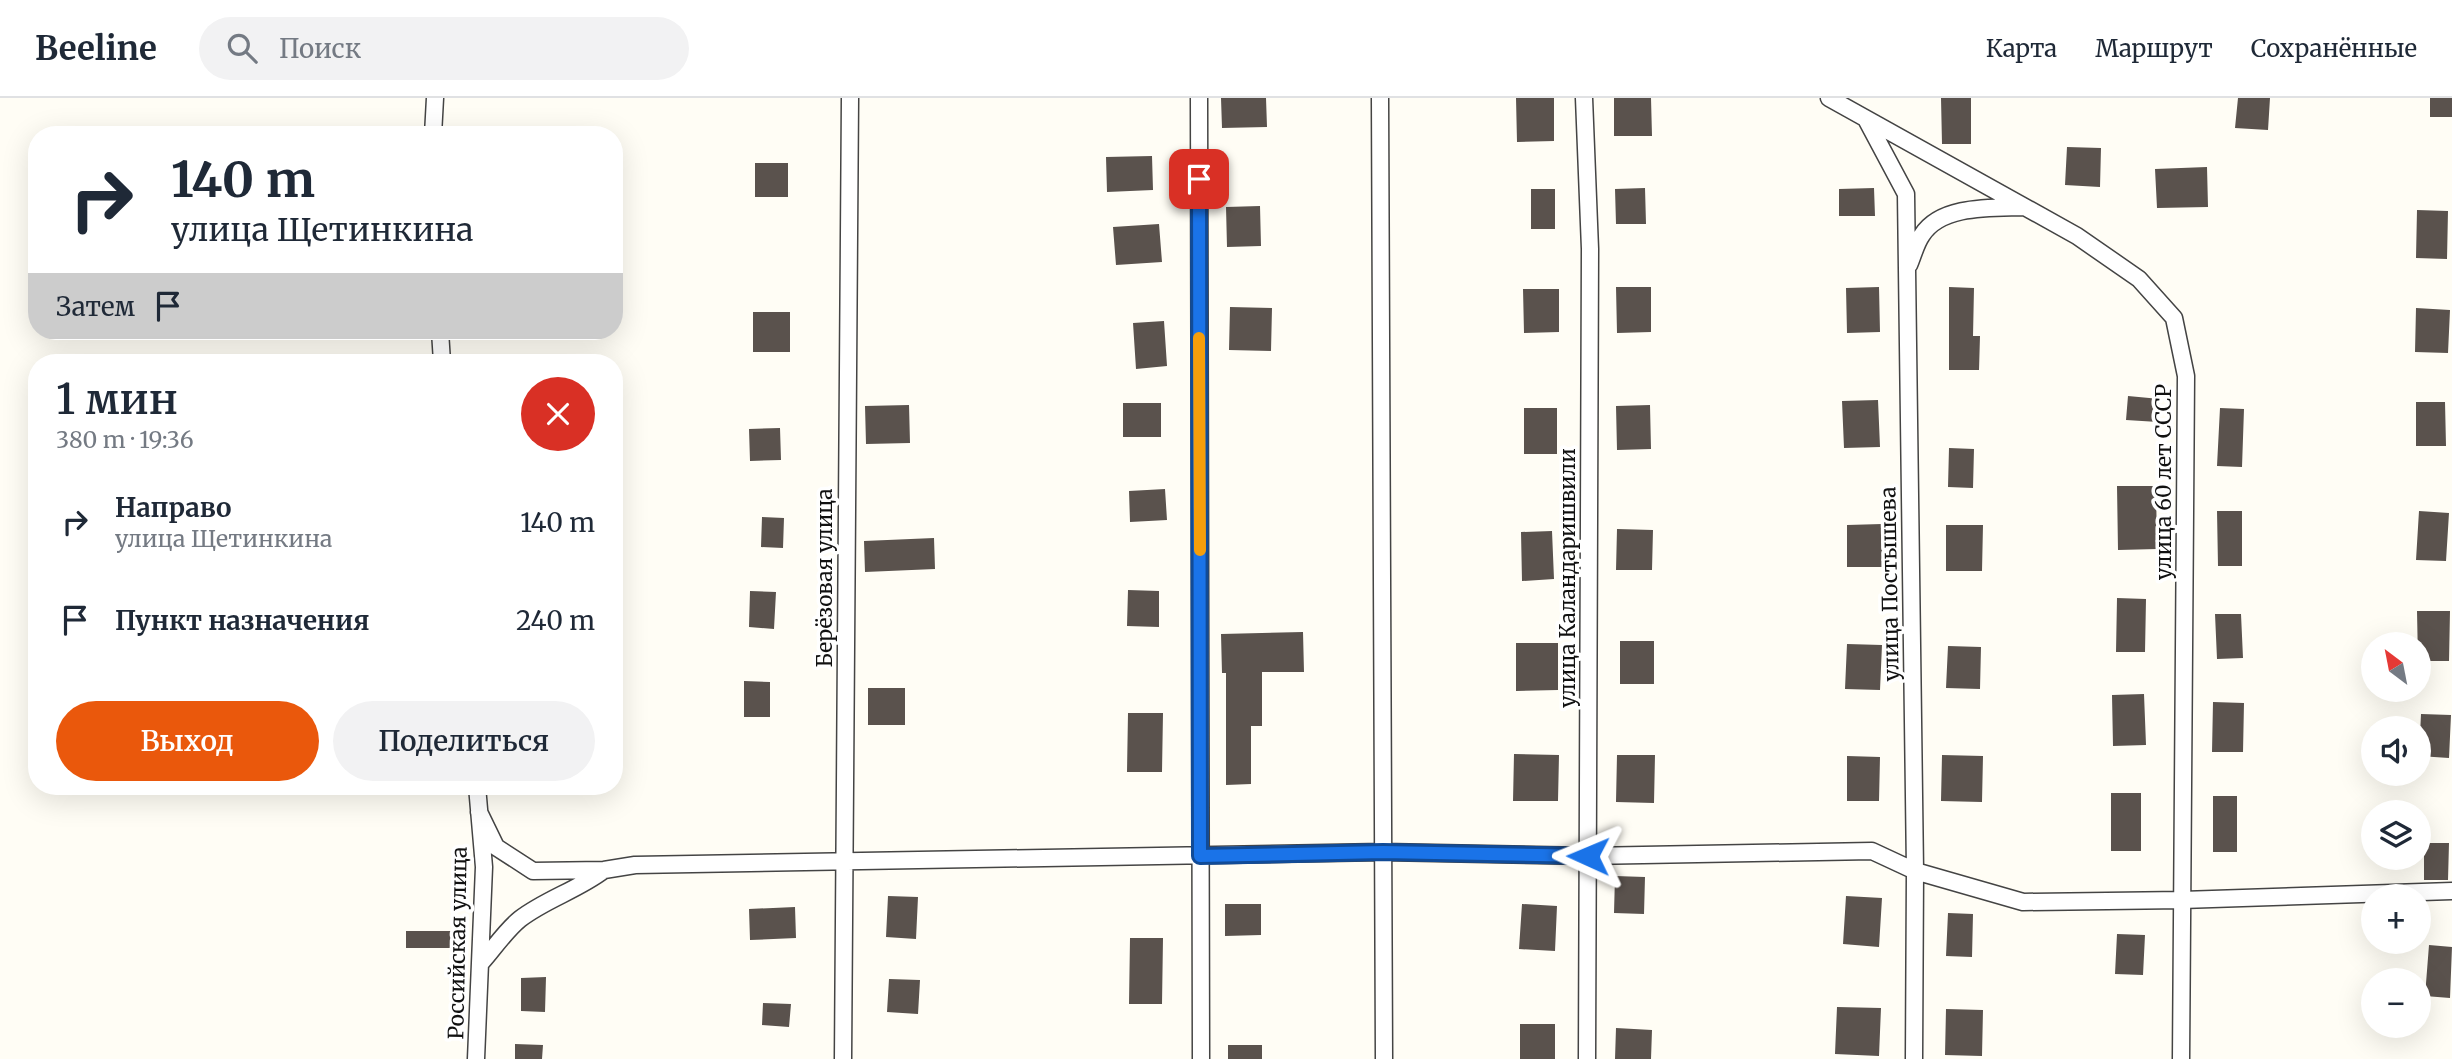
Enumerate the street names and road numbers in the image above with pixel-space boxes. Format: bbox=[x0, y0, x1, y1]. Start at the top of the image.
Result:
street label: улица 60 лет СССР bbox=[2150, 384, 2177, 580]
street label: улица Каландаришвили bbox=[1554, 448, 1581, 708]
street label: улица Постышева bbox=[1874, 486, 1905, 682]
street label: Берёзовая улица bbox=[811, 488, 838, 668]
street label: Российская улица bbox=[442, 846, 473, 1040]

